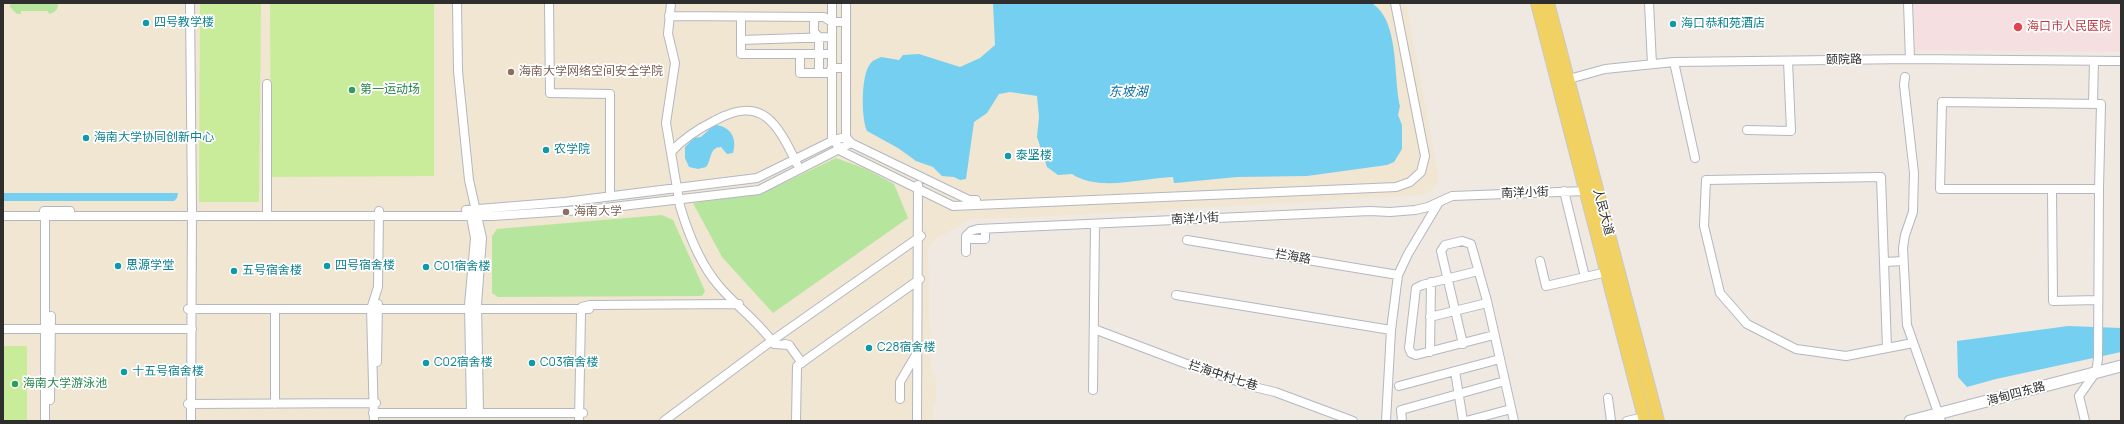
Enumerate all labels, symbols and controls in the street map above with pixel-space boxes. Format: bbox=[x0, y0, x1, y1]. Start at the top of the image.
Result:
place label: 四号教学楼 bbox=[154, 16, 214, 30]
place label: 海口恭和苑酒店 bbox=[1681, 17, 1765, 31]
marker: 四号教学楼 bbox=[141, 18, 151, 28]
marker: 海口恭和苑酒店 bbox=[1668, 19, 1678, 29]
place label: 海口市人民医院 bbox=[2027, 20, 2111, 34]
marker: 海口市人民医院 bbox=[2012, 21, 2024, 33]
street label: 颐院路 bbox=[1826, 52, 1862, 68]
place label: 海南大学网络空间安全学院 bbox=[519, 65, 663, 79]
marker: 海南大学网络空间安全学院 bbox=[506, 67, 516, 77]
place label: 第一运动场 bbox=[360, 83, 420, 97]
water label: 东坡湖 bbox=[1109, 84, 1147, 100]
marker: 第一运动场 bbox=[347, 85, 357, 95]
place label: 海南大学协同创新中心 bbox=[94, 131, 214, 145]
marker: 海南大学协同创新中心 bbox=[81, 133, 91, 143]
place label: 农学院 bbox=[554, 143, 590, 157]
marker: 农学院 bbox=[541, 145, 551, 155]
place label: 泰坚楼 bbox=[1016, 149, 1052, 163]
marker: 泰坚楼 bbox=[1003, 151, 1013, 161]
street label: 南洋小街 bbox=[1501, 185, 1549, 201]
street label: 人民大道 bbox=[1590, 187, 1616, 237]
place label: 海南大学 bbox=[574, 205, 622, 219]
marker: 海南大学 bbox=[561, 207, 571, 217]
street label: 南洋小街 bbox=[1171, 211, 1219, 227]
street label: 拦海路 bbox=[1274, 247, 1312, 267]
place label: 思源学堂 bbox=[126, 259, 174, 273]
place label: 四号宿舍楼 bbox=[335, 259, 395, 273]
place label: C01宿舍楼 bbox=[434, 260, 491, 274]
marker: 思源学堂 bbox=[113, 261, 123, 271]
marker: 四号宿舍楼 bbox=[322, 261, 332, 271]
marker: C01宿舍楼 bbox=[421, 262, 431, 272]
place label: 五号宿舍楼 bbox=[242, 264, 302, 278]
marker: 五号宿舍楼 bbox=[229, 266, 239, 276]
place label: C28宿舍楼 bbox=[877, 341, 935, 355]
marker: C28宿舍楼 bbox=[864, 343, 874, 353]
place label: C02宿舍楼 bbox=[434, 356, 493, 370]
place label: C03宿舍楼 bbox=[540, 356, 599, 370]
marker: C02宿舍楼 bbox=[421, 358, 431, 368]
marker: C03宿舍楼 bbox=[527, 358, 537, 368]
street label: 拦海中村七巷 bbox=[1187, 358, 1259, 394]
place label: 十五号宿舍楼 bbox=[132, 365, 204, 379]
marker: 十五号宿舍楼 bbox=[119, 367, 129, 377]
place label: 海南大学游泳池 bbox=[23, 377, 107, 391]
marker: 海南大学游泳池 bbox=[10, 379, 20, 389]
street label: 海甸四东路 bbox=[1985, 379, 2047, 409]

